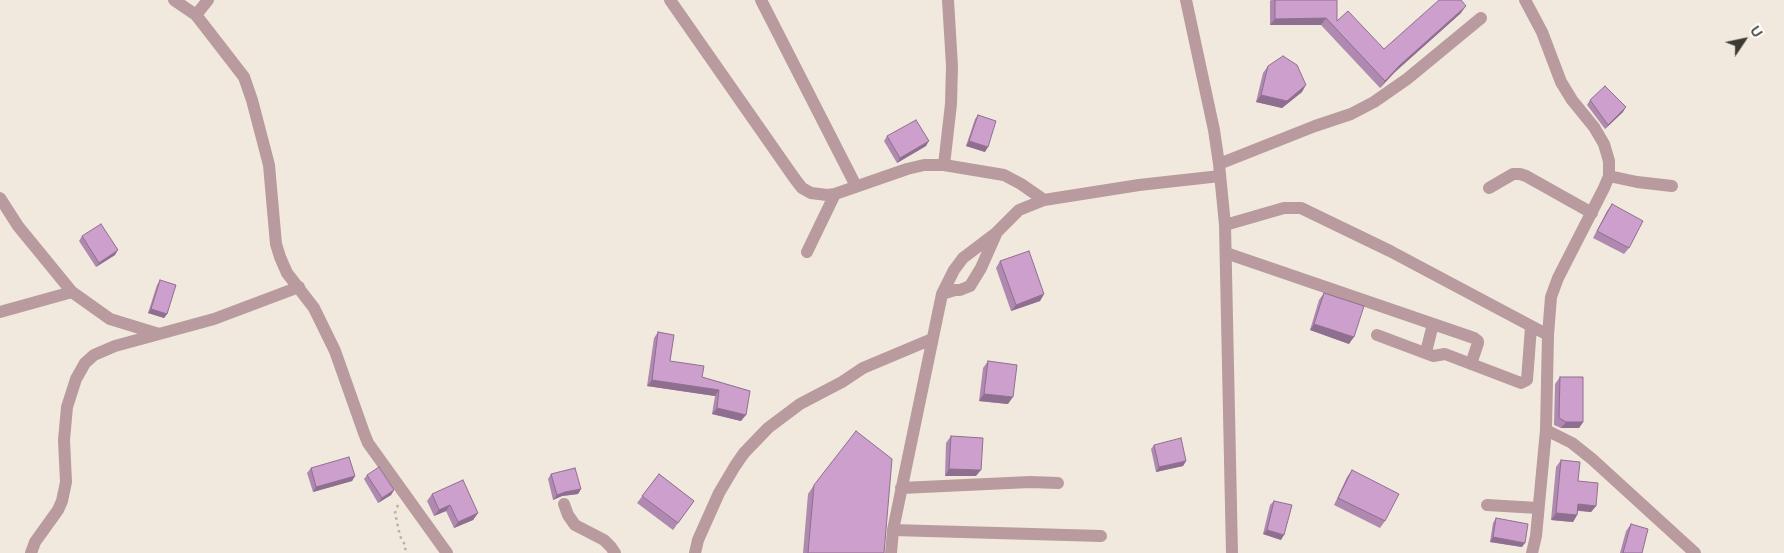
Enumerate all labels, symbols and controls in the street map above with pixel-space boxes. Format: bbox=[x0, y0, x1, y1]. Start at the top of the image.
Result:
north arrow bbox=[1719, 15, 1769, 65]
text: U bbox=[1746, 22, 1767, 41]

